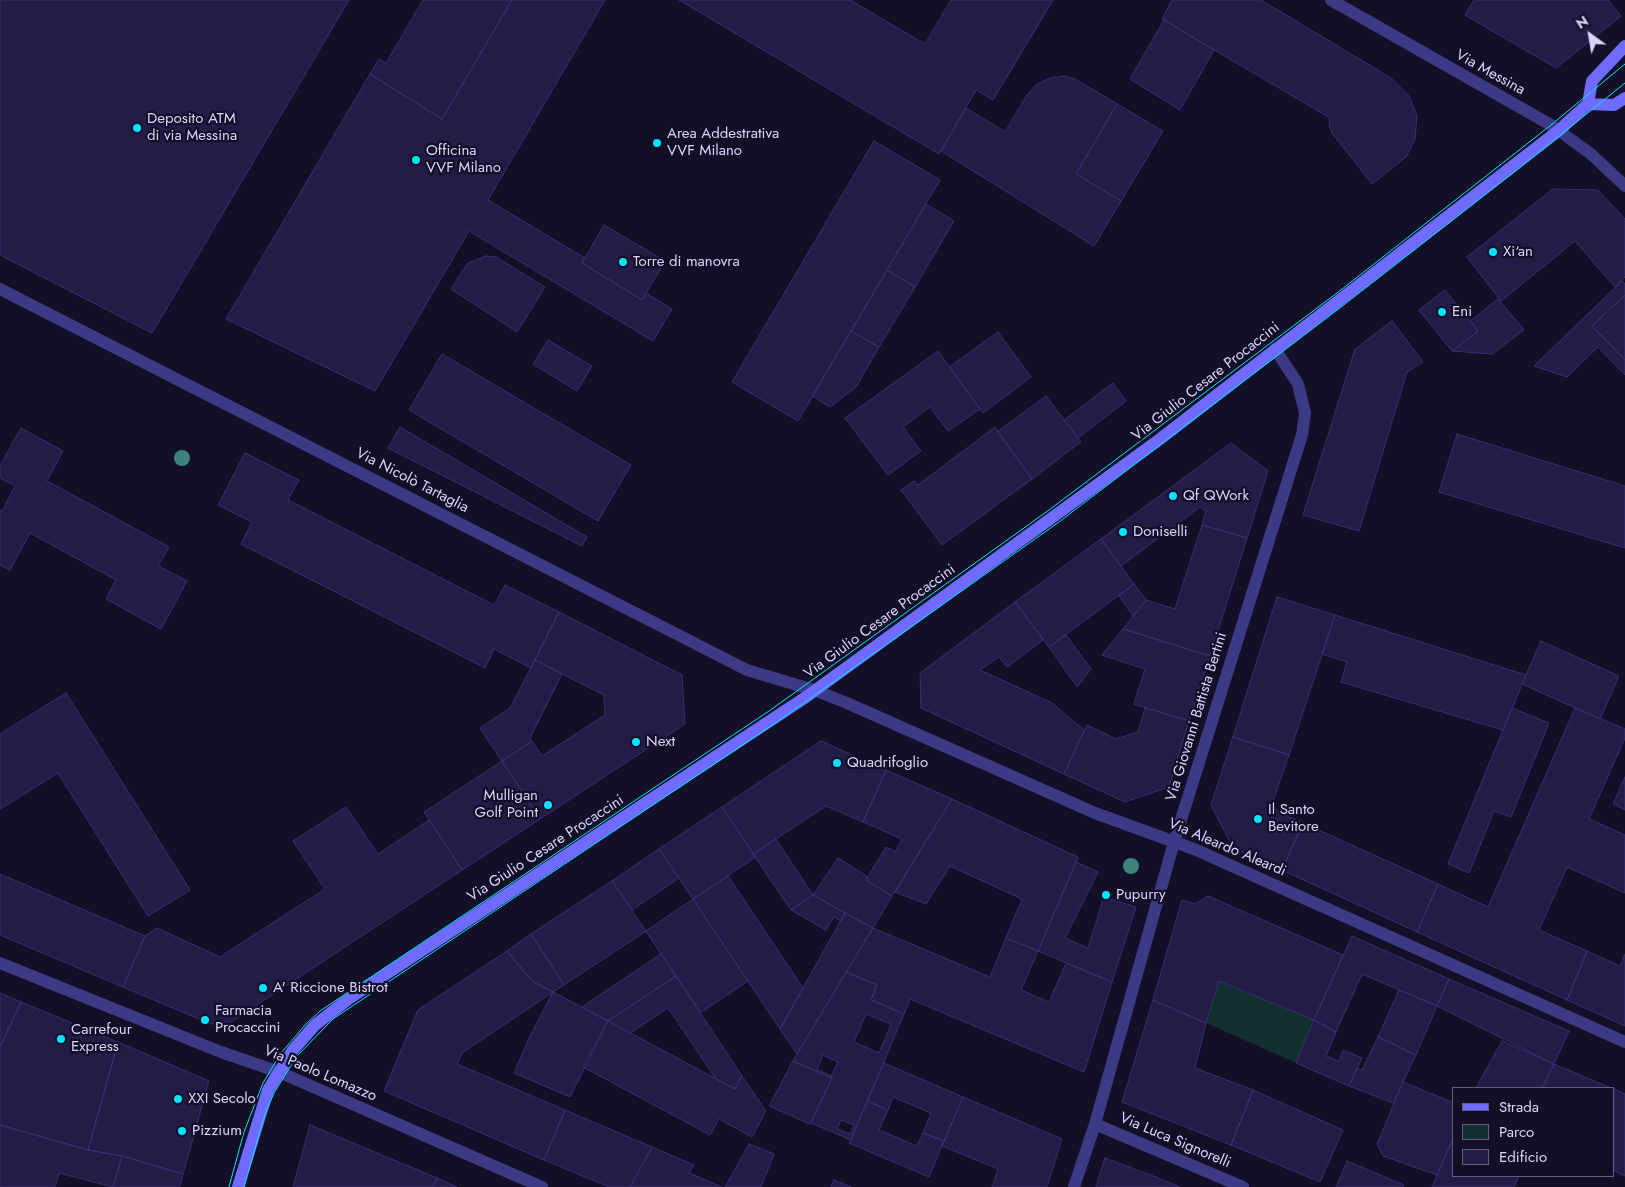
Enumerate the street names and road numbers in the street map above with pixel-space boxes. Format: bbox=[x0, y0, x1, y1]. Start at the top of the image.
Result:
street label: Via Messina bbox=[1452, 47, 1528, 99]
street label: Via Giulio Cesare Procaccini bbox=[1128, 319, 1284, 445]
street label: Via Nicolò Tartaglia bbox=[353, 445, 471, 517]
street label: Via Giulio Cesare Procaccini bbox=[801, 561, 959, 683]
street label: Via Giovanni Battista Bertini bbox=[1163, 630, 1231, 804]
street label: Via Giulio Cesare Procaccini bbox=[464, 792, 628, 906]
street label: Via Aleardo Aleardi bbox=[1165, 815, 1289, 881]
street label: Via Paolo Lomazzo bbox=[261, 1042, 379, 1106]
street label: Via Luca Signorelli bbox=[1117, 1109, 1233, 1173]

